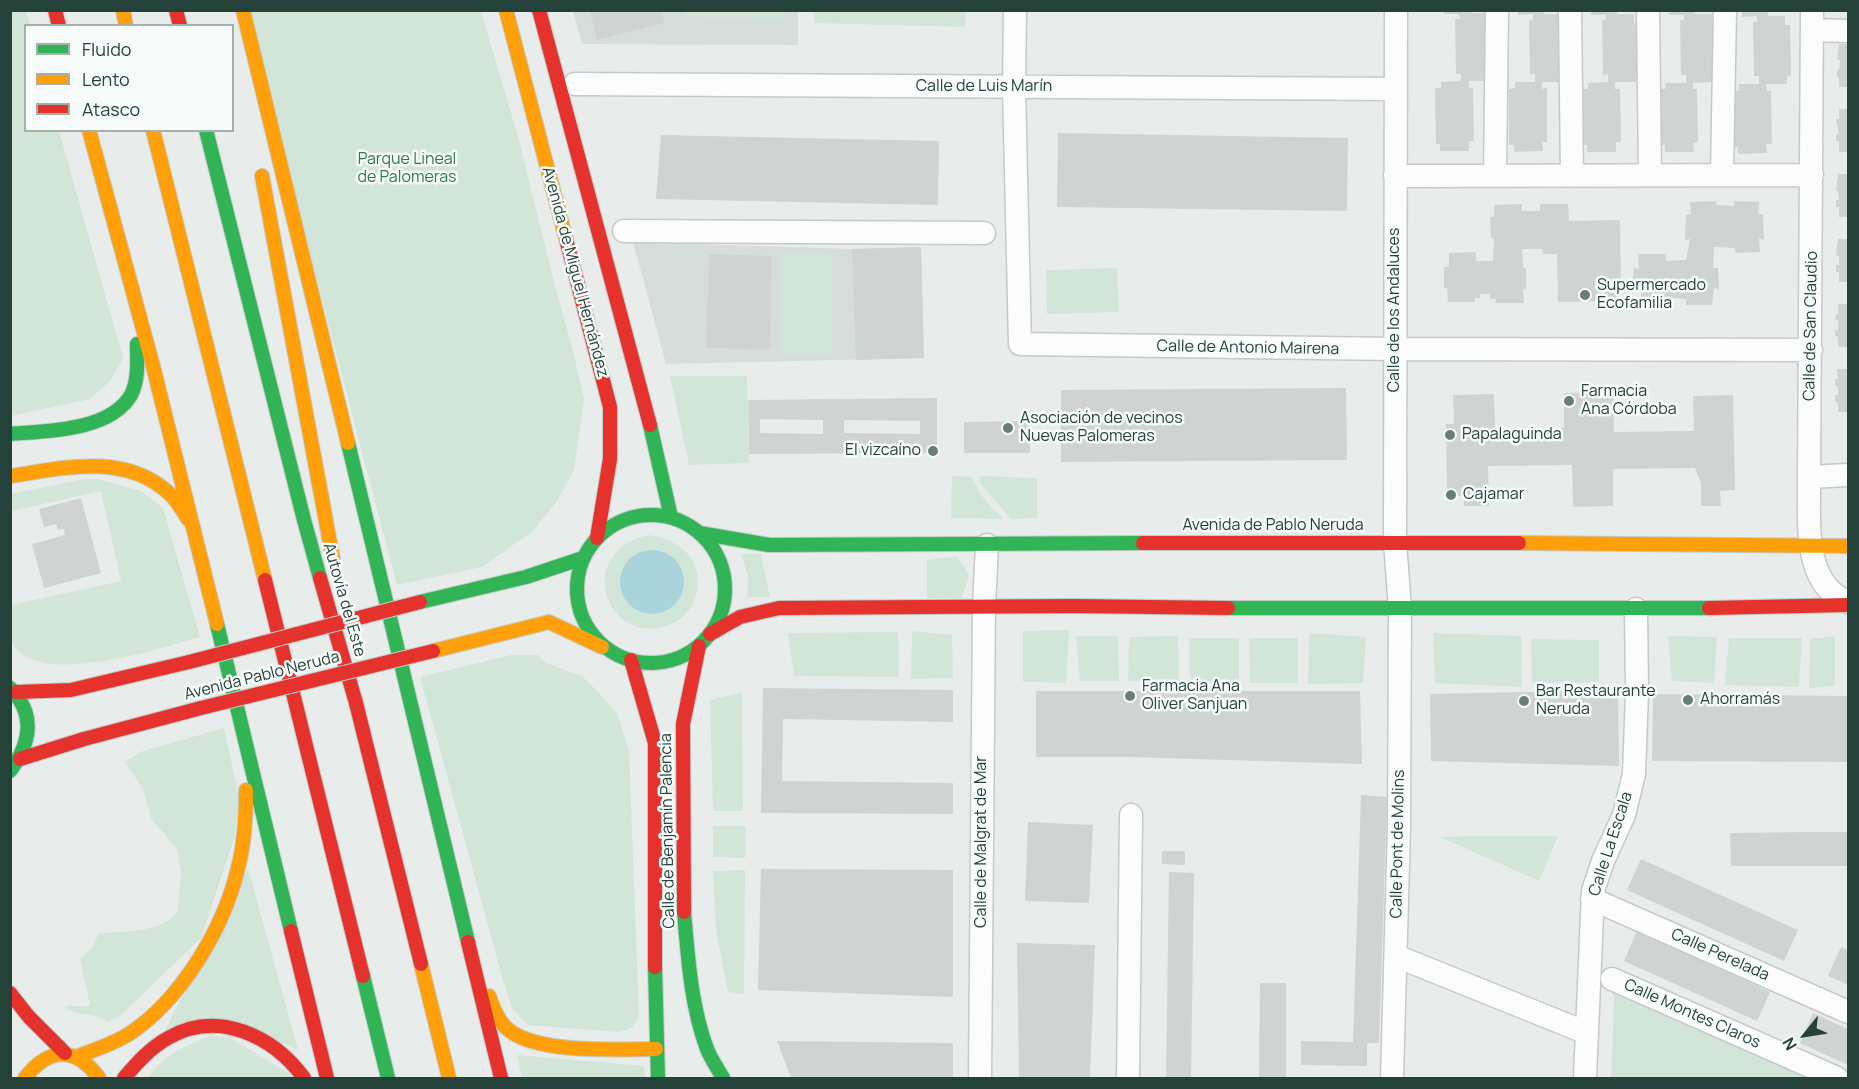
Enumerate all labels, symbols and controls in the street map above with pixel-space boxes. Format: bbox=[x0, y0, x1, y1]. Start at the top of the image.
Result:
legend bbox=[24, 24, 234, 132]
text: Fluido bbox=[82, 37, 131, 61]
text: Lento bbox=[82, 67, 130, 91]
street label: Calle de Luis Marín bbox=[916, 77, 1052, 97]
text: Atasco bbox=[82, 97, 140, 121]
park label: Parque Lineal de Palomeras bbox=[357, 150, 457, 188]
street label: Avenida de Miguel Hernández bbox=[538, 165, 612, 379]
street label: Calle de los Andaluces bbox=[1385, 228, 1405, 392]
street label: Calle de San Claudio bbox=[1800, 251, 1822, 401]
place label: Supermercado Ecofamilia bbox=[1597, 276, 1706, 314]
marker: Supermercado Ecofamilia bbox=[1578, 288, 1592, 302]
street label: Calle de Antonio Mairena bbox=[1157, 337, 1339, 359]
place label: Farmacia Ana Córdoba bbox=[1581, 382, 1677, 420]
marker: Farmacia Ana Córdoba bbox=[1562, 394, 1576, 408]
place label: Asociación de vecinos Nuevas Palomeras bbox=[1020, 409, 1183, 447]
marker: Asociación de vecinos Nuevas Palomeras bbox=[1001, 421, 1015, 435]
place label: Papalaguinda bbox=[1462, 425, 1562, 445]
marker: Papalaguinda bbox=[1443, 428, 1457, 442]
place label: El vizcaíno bbox=[845, 441, 921, 461]
marker: El vizcaíno bbox=[926, 444, 940, 458]
place label: Cajamar bbox=[1463, 485, 1524, 505]
marker: Cajamar bbox=[1444, 488, 1458, 502]
street label: Avenida de Pablo Neruda bbox=[1182, 516, 1364, 536]
street label: Autovía del Este bbox=[319, 541, 369, 659]
street label: Avenida Pablo Neruda bbox=[182, 647, 342, 705]
place label: Farmacia Ana Oliver Sanjuan bbox=[1142, 677, 1247, 715]
place label: Bar Restaurante Neruda bbox=[1536, 682, 1656, 720]
marker: Farmacia Ana Oliver Sanjuan bbox=[1123, 689, 1137, 703]
place label: Ahorramás bbox=[1700, 690, 1780, 710]
marker: Ahorramás bbox=[1681, 693, 1695, 707]
marker: Bar Restaurante Neruda bbox=[1517, 694, 1531, 708]
street label: Calle de Benjamín Palencia bbox=[657, 733, 679, 929]
street label: Calle de Malgrat de Mar bbox=[972, 756, 992, 928]
street label: Calle Pont de Molins bbox=[1387, 769, 1409, 919]
street label: Calle La Escala bbox=[1585, 789, 1637, 899]
street label: Calle Perelada bbox=[1668, 925, 1772, 985]
street label: Calle Montes Claros bbox=[1621, 975, 1763, 1053]
north arrow bbox=[1775, 1005, 1835, 1065]
text: N bbox=[1777, 1034, 1802, 1054]

